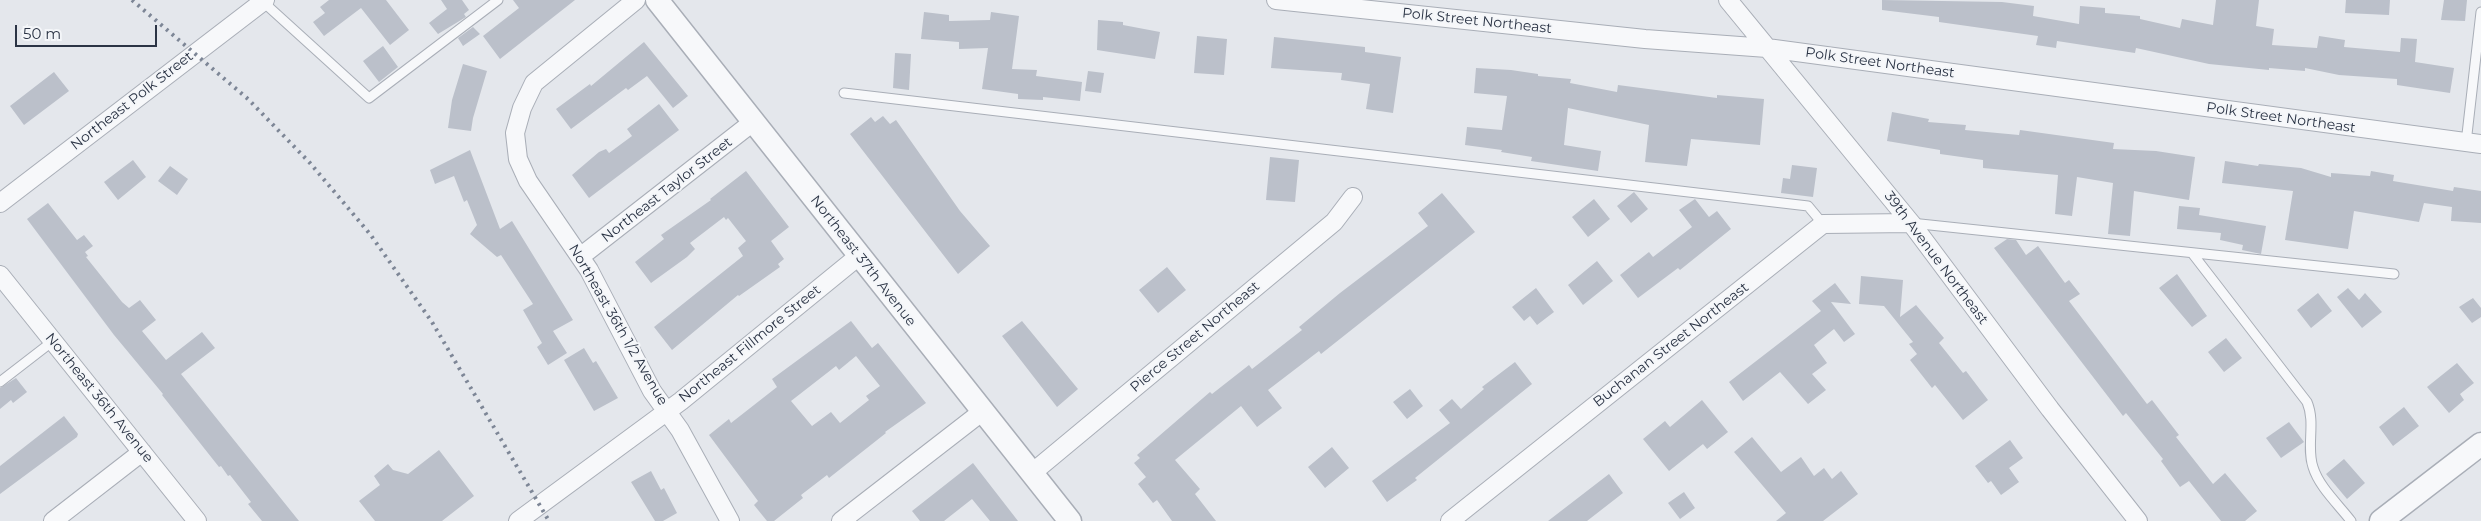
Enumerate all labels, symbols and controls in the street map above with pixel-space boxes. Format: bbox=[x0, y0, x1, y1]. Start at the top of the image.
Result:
street label: Polk Street Northeast bbox=[1401, 5, 1553, 37]
scale bar bbox=[18, 15, 160, 47]
text: 50 m bbox=[23, 24, 61, 43]
street label: Polk Street Northeast bbox=[1804, 44, 1956, 82]
street label: Northeast Polk Street bbox=[67, 48, 197, 154]
street label: Polk Street Northeast bbox=[2205, 99, 2357, 137]
street label: Northeast Taylor Street bbox=[598, 134, 736, 246]
street label: 39th Avenue Northeast bbox=[1881, 188, 1991, 328]
street label: Northeast 37th Avenue bbox=[807, 192, 919, 330]
street label: Northeast 36th 1/2 Avenue bbox=[565, 241, 671, 409]
street label: Pierce Street Northeast bbox=[1127, 278, 1263, 396]
street label: Buchanan Street Northeast bbox=[1590, 279, 1752, 411]
street label: Northeast Fillmore Street bbox=[676, 282, 824, 406]
street label: Northeast 36th Avenue bbox=[42, 330, 156, 466]

